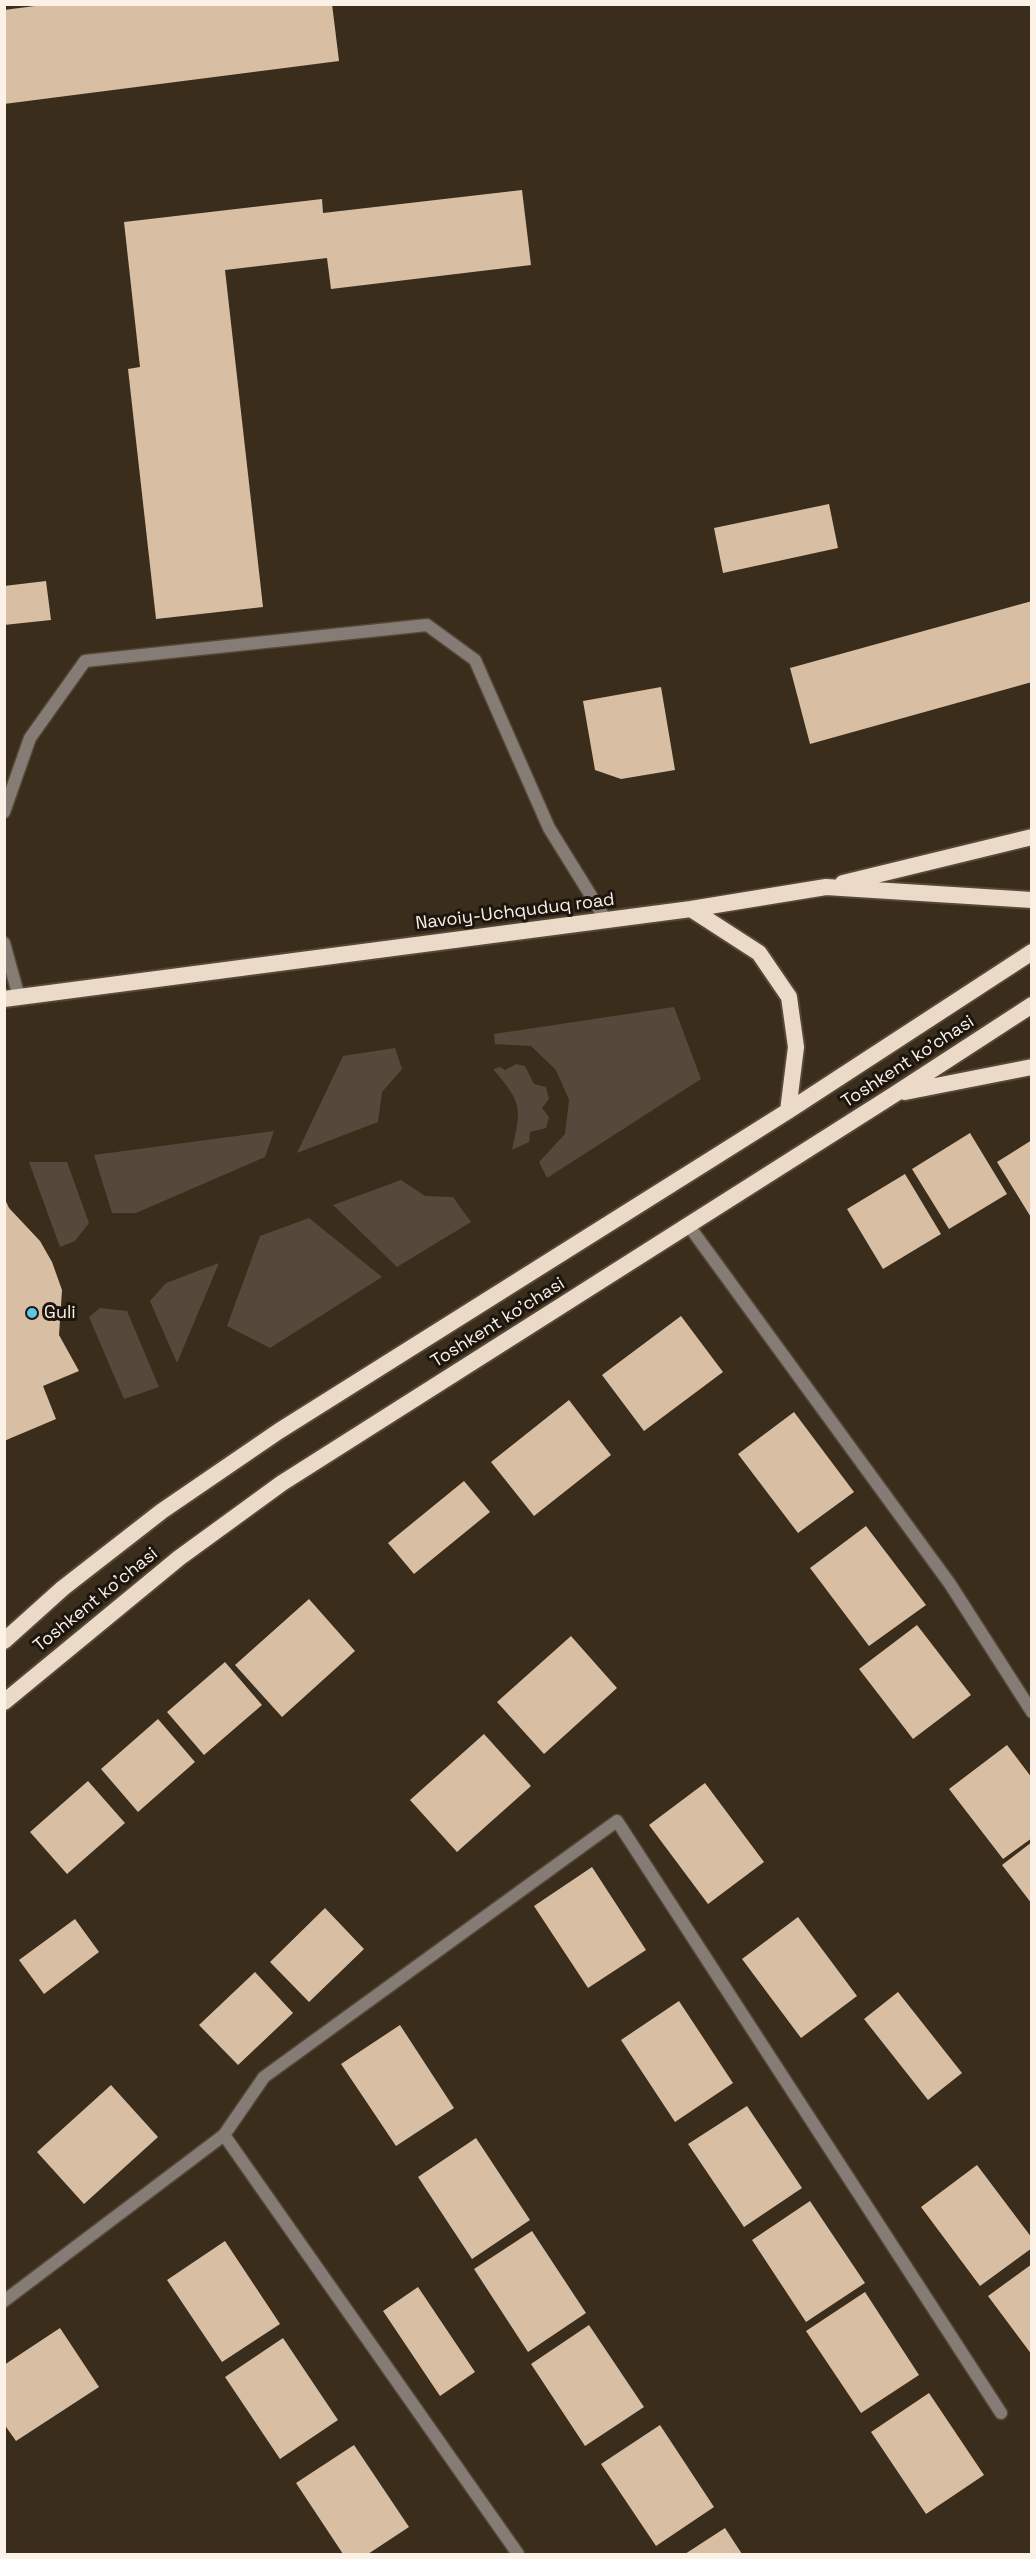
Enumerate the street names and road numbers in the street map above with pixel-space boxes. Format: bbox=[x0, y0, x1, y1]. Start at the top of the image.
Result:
street label: Navoiy-Uchquduq road bbox=[414, 889, 616, 935]
street label: Toshkent ko'chasi bbox=[838, 1011, 978, 1113]
street label: Toshkent ko'chasi bbox=[427, 1273, 569, 1373]
street label: Toshkent ko'chasi bbox=[30, 1543, 162, 1657]

